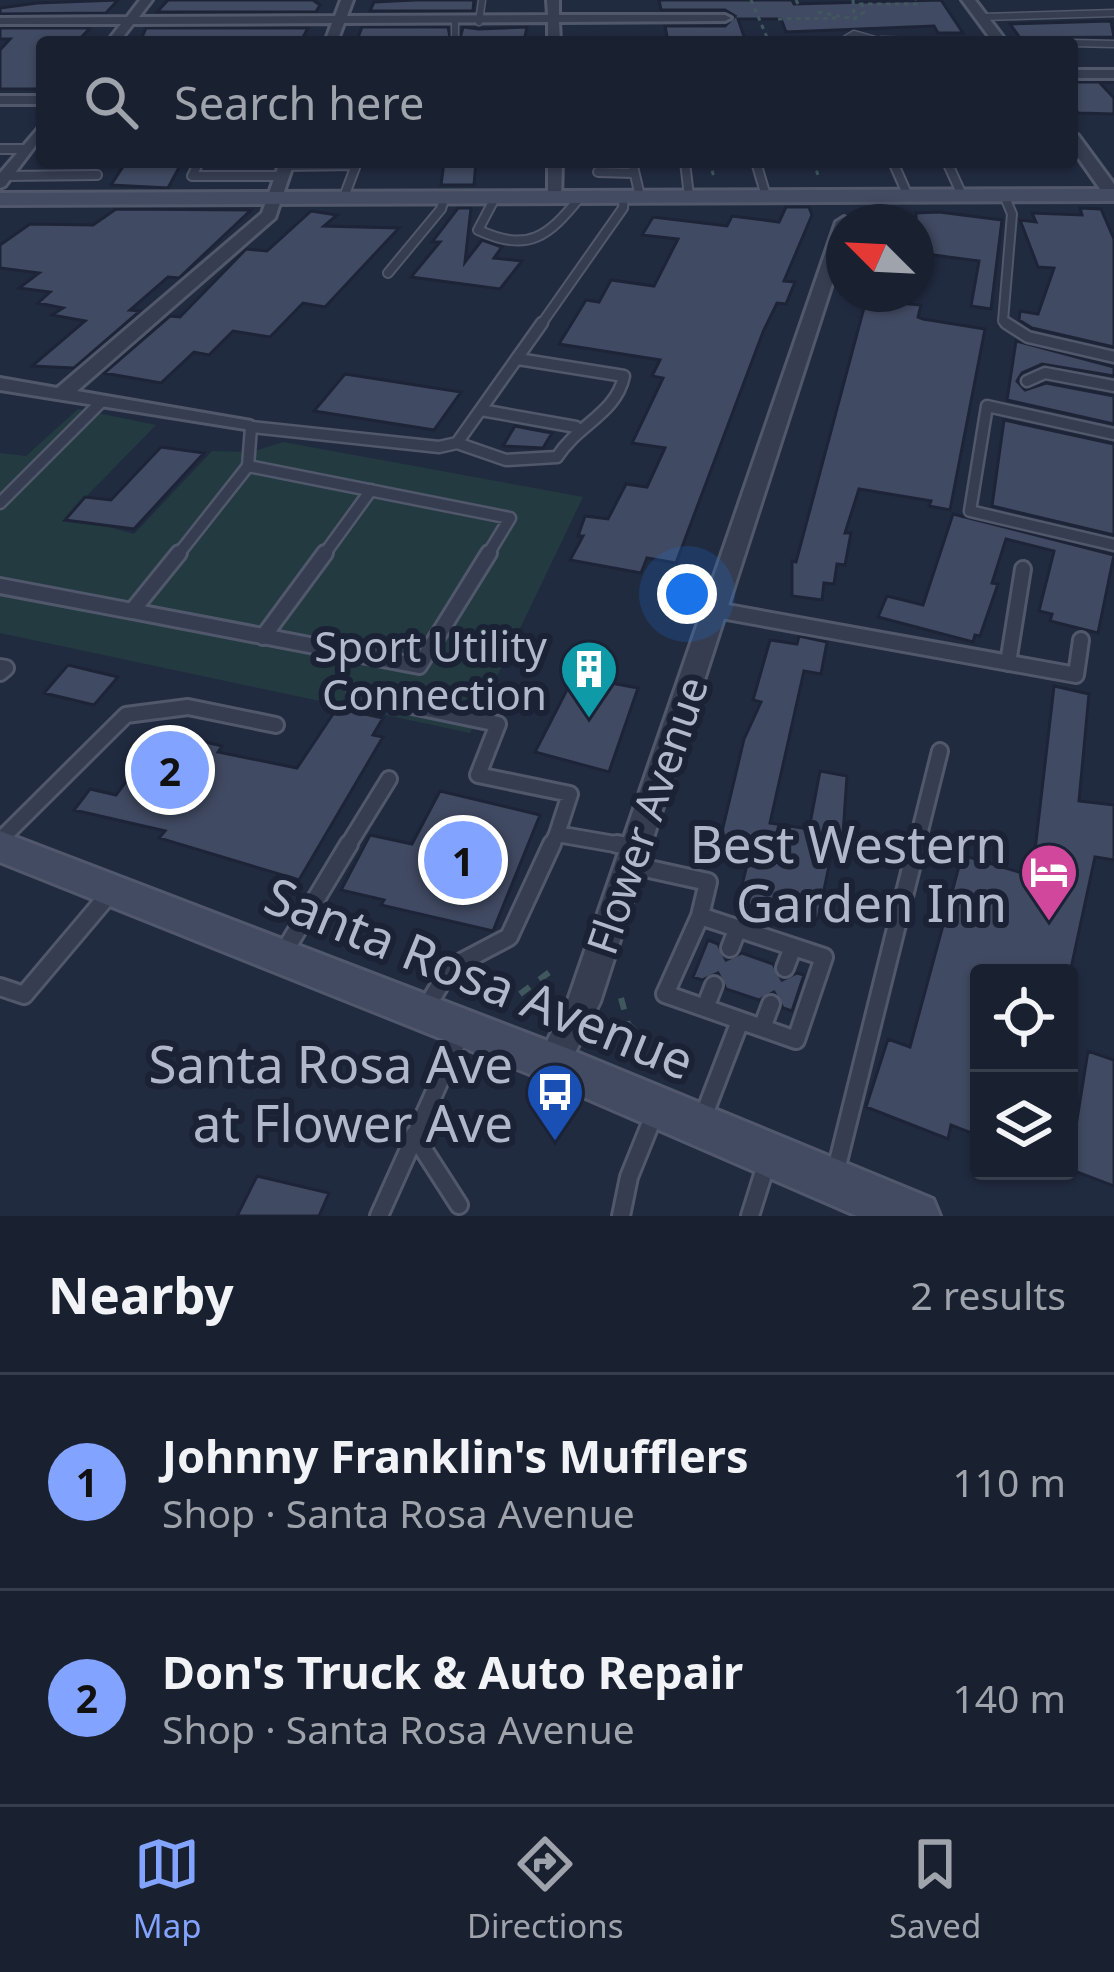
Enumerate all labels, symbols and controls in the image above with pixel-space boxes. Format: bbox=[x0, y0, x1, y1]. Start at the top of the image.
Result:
search box bbox=[36, 36, 1078, 168]
icon: search bbox=[78, 69, 144, 135]
text: Search here bbox=[174, 72, 424, 133]
north arrow bbox=[826, 204, 934, 312]
your location bbox=[657, 564, 717, 624]
place label: Sport Utility Connection bbox=[314, 617, 548, 722]
building icon: Sport Utility Connection bbox=[558, 638, 620, 720]
street label: Flower Avenue bbox=[572, 669, 720, 961]
pin: 2 bbox=[131, 725, 209, 815]
place label: Best Western Garden Inn bbox=[690, 808, 1007, 937]
pin: 1 bbox=[424, 815, 502, 905]
hotel icon: Best Western Garden Inn bbox=[1018, 841, 1080, 923]
street label: Santa Rosa Avenue bbox=[255, 859, 705, 1095]
map controls bbox=[970, 964, 1078, 1180]
button: locate bbox=[970, 964, 1078, 1072]
place label: Santa Rosa Ave at Flower Ave bbox=[148, 1028, 513, 1157]
bus stop icon: Santa Rosa Ave at Flower Ave bbox=[524, 1061, 586, 1143]
button: layers bbox=[970, 1072, 1078, 1180]
text: Nearby bbox=[48, 1259, 234, 1329]
text: 2 results bbox=[911, 1268, 1066, 1321]
text: Johnny Franklin's Mufflers bbox=[162, 1425, 749, 1486]
text: 1 bbox=[76, 1455, 98, 1508]
text: 110 m bbox=[952, 1455, 1066, 1508]
text: Shop · Santa Rosa Avenue bbox=[162, 1486, 635, 1539]
text: Don's Truck & Auto Repair bbox=[162, 1641, 743, 1702]
text: 2 bbox=[76, 1671, 98, 1724]
text: 140 m bbox=[952, 1671, 1066, 1724]
text: Shop · Santa Rosa Avenue bbox=[162, 1702, 635, 1755]
tab: Map bbox=[133, 1831, 201, 1948]
tab: Directions bbox=[467, 1831, 624, 1948]
tab: Saved bbox=[889, 1831, 981, 1948]

